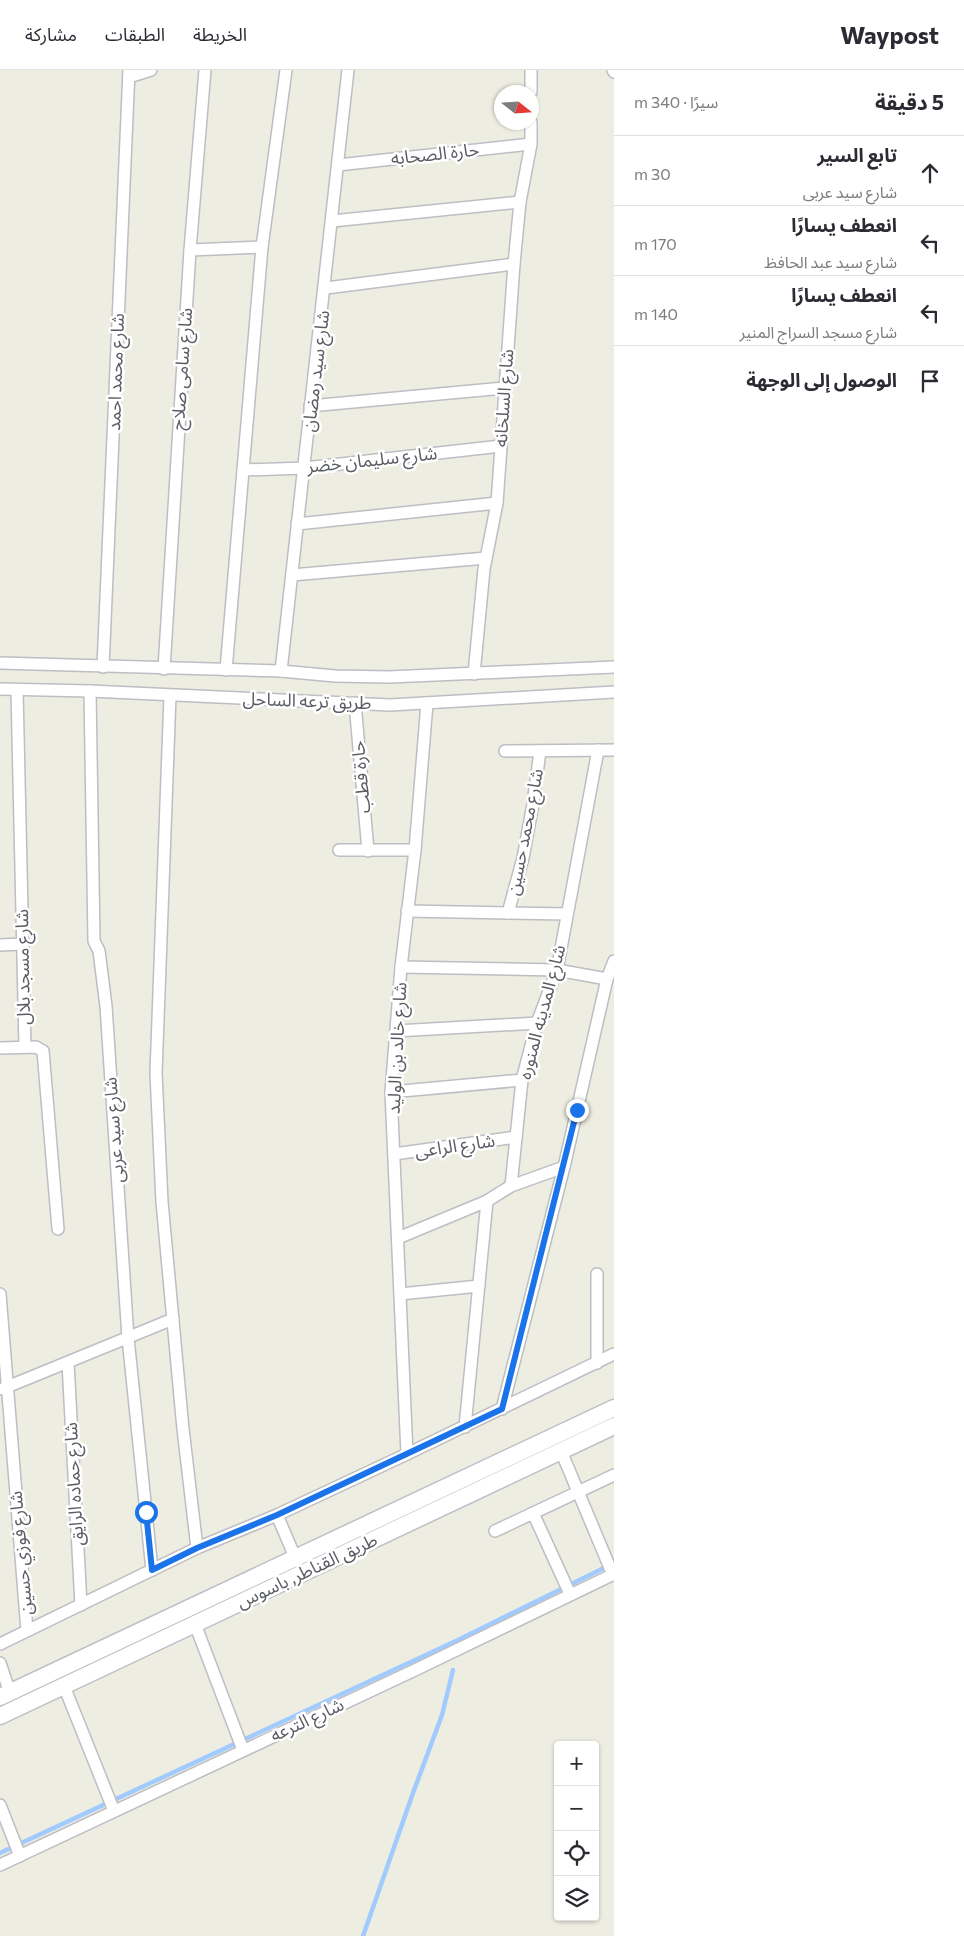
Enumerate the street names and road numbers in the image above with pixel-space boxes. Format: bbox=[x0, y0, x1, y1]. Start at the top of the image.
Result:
street label: حارة الصحابه bbox=[390, 137, 480, 170]
street label: شارع سامى صلاح bbox=[166, 307, 200, 431]
street label: شارع سيد رمضان bbox=[297, 309, 337, 433]
street label: شارع محمد احمد bbox=[102, 313, 132, 431]
street label: شارع السلخانه bbox=[489, 348, 521, 448]
street label: شارع سليمان خضر bbox=[305, 441, 439, 481]
street label: طريق ترعه الساحل bbox=[242, 687, 372, 714]
street label: حارة قطب bbox=[346, 740, 375, 814]
street label: شارع محمد حسين bbox=[501, 767, 551, 898]
street label: شارع مسجد بلال bbox=[10, 909, 38, 1025]
street label: شارع المدينه المنوره bbox=[512, 942, 573, 1082]
street label: شارع خالد بن الوليد bbox=[382, 981, 414, 1115]
street label: شارع سيد عربى bbox=[98, 1076, 132, 1184]
street label: شارع الراعى bbox=[413, 1128, 497, 1165]
street label: شارع حماده الرايق bbox=[59, 1421, 91, 1547]
street label: شارع فوزي حسين bbox=[4, 1490, 40, 1616]
street label: طريق القناطر, باسوس bbox=[233, 1528, 381, 1613]
street label: شارع الترعه bbox=[266, 1692, 349, 1749]

